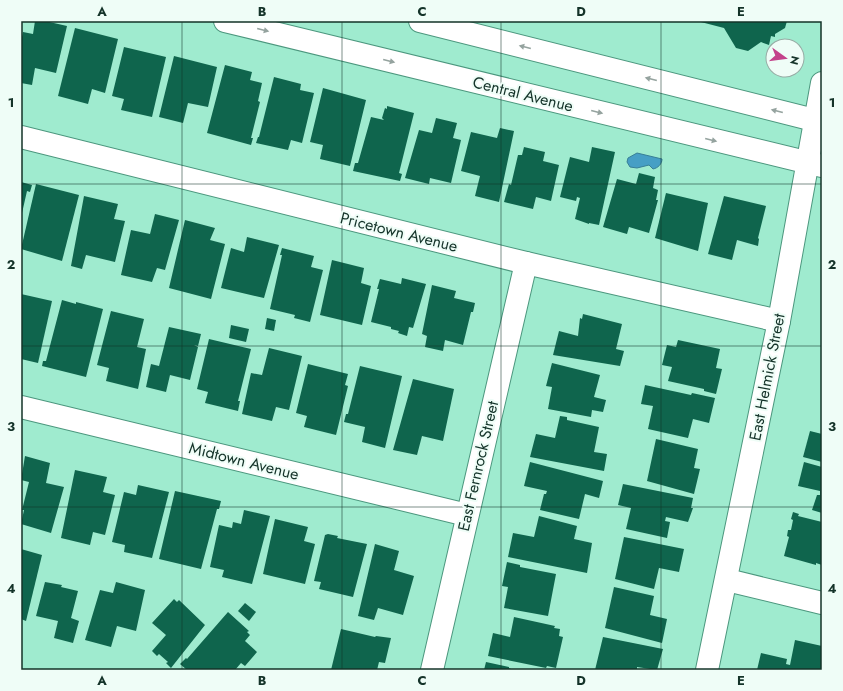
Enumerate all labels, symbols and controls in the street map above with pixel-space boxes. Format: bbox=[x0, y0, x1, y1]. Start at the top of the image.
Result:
text: A bbox=[96, 2, 107, 21]
text: B bbox=[258, 2, 267, 21]
text: C bbox=[417, 2, 427, 21]
text: D bbox=[576, 2, 586, 21]
text: E bbox=[737, 2, 745, 21]
one-way arrow bbox=[256, 28, 269, 34]
north arrow bbox=[765, 38, 805, 78]
one-way arrow bbox=[519, 44, 531, 50]
text: N bbox=[786, 54, 804, 67]
one-way arrow bbox=[383, 58, 395, 64]
street label: Central Avenue bbox=[470, 70, 576, 118]
one-way arrow bbox=[645, 76, 657, 82]
text: 1 bbox=[8, 93, 14, 112]
text: 1 bbox=[829, 93, 835, 112]
one-way arrow bbox=[771, 107, 783, 113]
one-way arrow bbox=[591, 109, 603, 115]
one-way arrow bbox=[705, 137, 718, 143]
street label: Pricetown Avenue bbox=[338, 206, 460, 258]
text: 2 bbox=[7, 255, 15, 274]
text: 2 bbox=[828, 255, 836, 274]
street label: East Helmick Street bbox=[743, 311, 791, 443]
street label: East Fernrock Street bbox=[452, 399, 504, 533]
text: 3 bbox=[7, 417, 15, 436]
text: 3 bbox=[828, 417, 836, 436]
street label: Midtown Avenue bbox=[187, 436, 301, 486]
text: 4 bbox=[6, 579, 16, 598]
text: 4 bbox=[827, 579, 837, 598]
text: A bbox=[96, 671, 107, 690]
text: B bbox=[258, 671, 267, 690]
text: C bbox=[417, 671, 427, 690]
text: D bbox=[576, 671, 586, 690]
text: E bbox=[737, 671, 745, 690]

